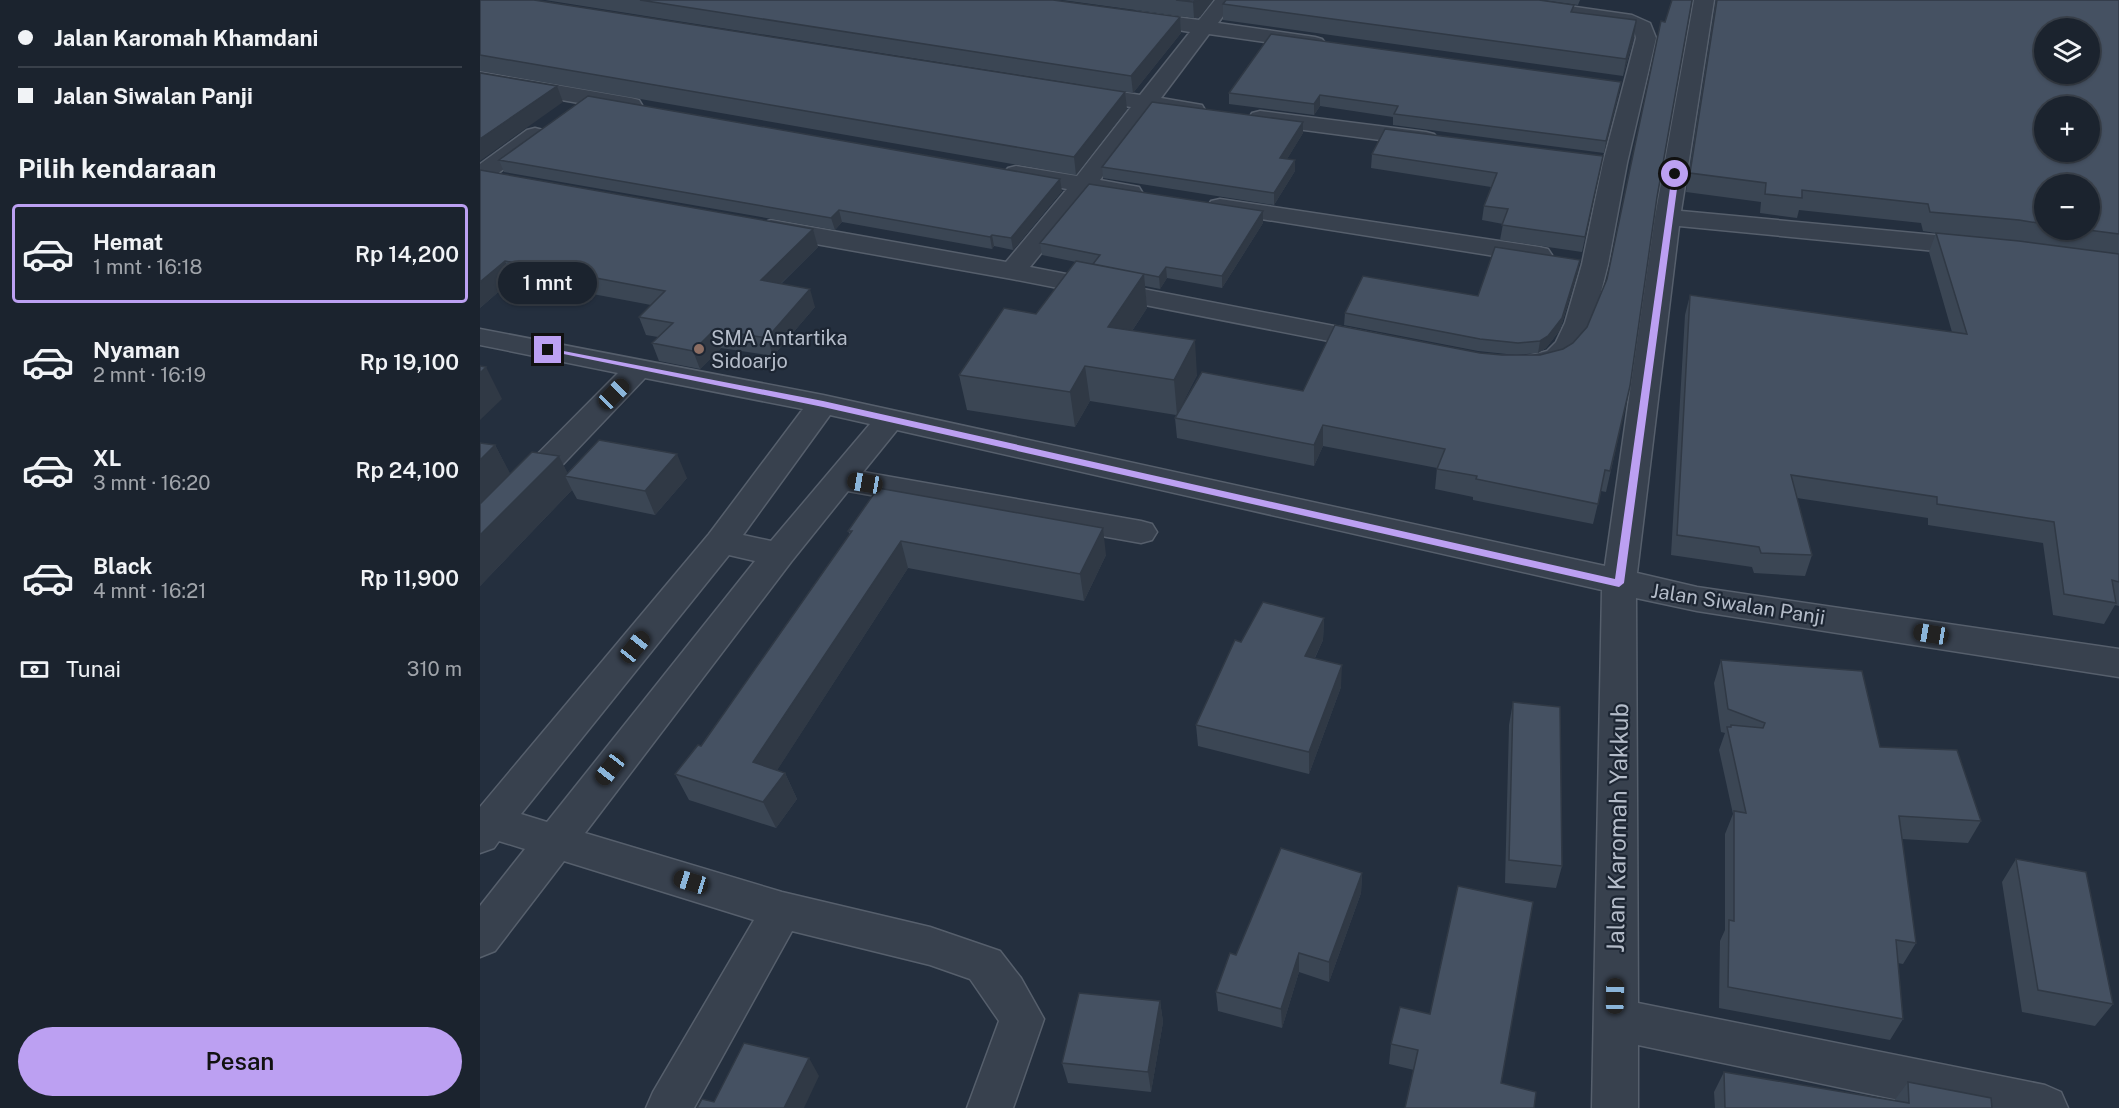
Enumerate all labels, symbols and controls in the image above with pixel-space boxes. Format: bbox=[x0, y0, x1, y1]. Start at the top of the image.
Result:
map controls bbox=[2034, 18, 2100, 240]
button: layers bbox=[2034, 18, 2100, 84]
text: Jalan Karomah Khamdani bbox=[54, 25, 318, 51]
text: Jalan Siwalan Panji bbox=[54, 83, 253, 109]
button: + bbox=[2034, 96, 2100, 162]
text: Pilih kendaraan bbox=[18, 152, 217, 184]
route start bbox=[1661, 160, 1688, 187]
button: − bbox=[2034, 174, 2100, 240]
icon: car bbox=[21, 227, 75, 281]
text: Hemat bbox=[93, 229, 163, 255]
text: Rp 14,200 bbox=[355, 241, 459, 267]
text: 1 mnt · 16:18 bbox=[93, 255, 203, 279]
callout: 1 mnt bbox=[499, 263, 598, 305]
text: 1 mnt bbox=[522, 271, 573, 295]
place label: SMA Antartika Sidoarjo bbox=[711, 326, 848, 373]
icon: car bbox=[21, 335, 75, 389]
route end bbox=[534, 336, 561, 363]
text: Nyaman bbox=[93, 337, 180, 363]
marker: SMA Antartika Sidoarjo bbox=[692, 342, 706, 356]
text: Rp 19,100 bbox=[360, 349, 459, 375]
text: 2 mnt · 16:19 bbox=[93, 363, 206, 387]
car bbox=[595, 375, 633, 413]
icon: car bbox=[21, 443, 75, 497]
text: XL bbox=[93, 445, 121, 471]
text: Rp 24,100 bbox=[355, 457, 459, 483]
text: 3 mnt · 16:20 bbox=[93, 471, 211, 495]
car bbox=[846, 471, 884, 495]
icon: car bbox=[21, 551, 75, 605]
text: Black bbox=[93, 553, 152, 579]
text: Rp 11,900 bbox=[360, 565, 459, 591]
street label: Jalan Siwalan Panji bbox=[1649, 578, 1827, 630]
text: 4 mnt · 16:21 bbox=[93, 579, 206, 603]
car bbox=[1912, 622, 1950, 646]
car bbox=[617, 627, 653, 667]
icon: cash bbox=[18, 653, 51, 686]
text: Tunai bbox=[66, 656, 121, 682]
text: 310 m bbox=[407, 657, 462, 681]
street label: Jalan Karomah Yakkub bbox=[1601, 703, 1633, 953]
car bbox=[592, 749, 628, 789]
car bbox=[671, 868, 711, 896]
car bbox=[1606, 978, 1624, 1014]
button: Pesan bbox=[18, 1027, 462, 1096]

